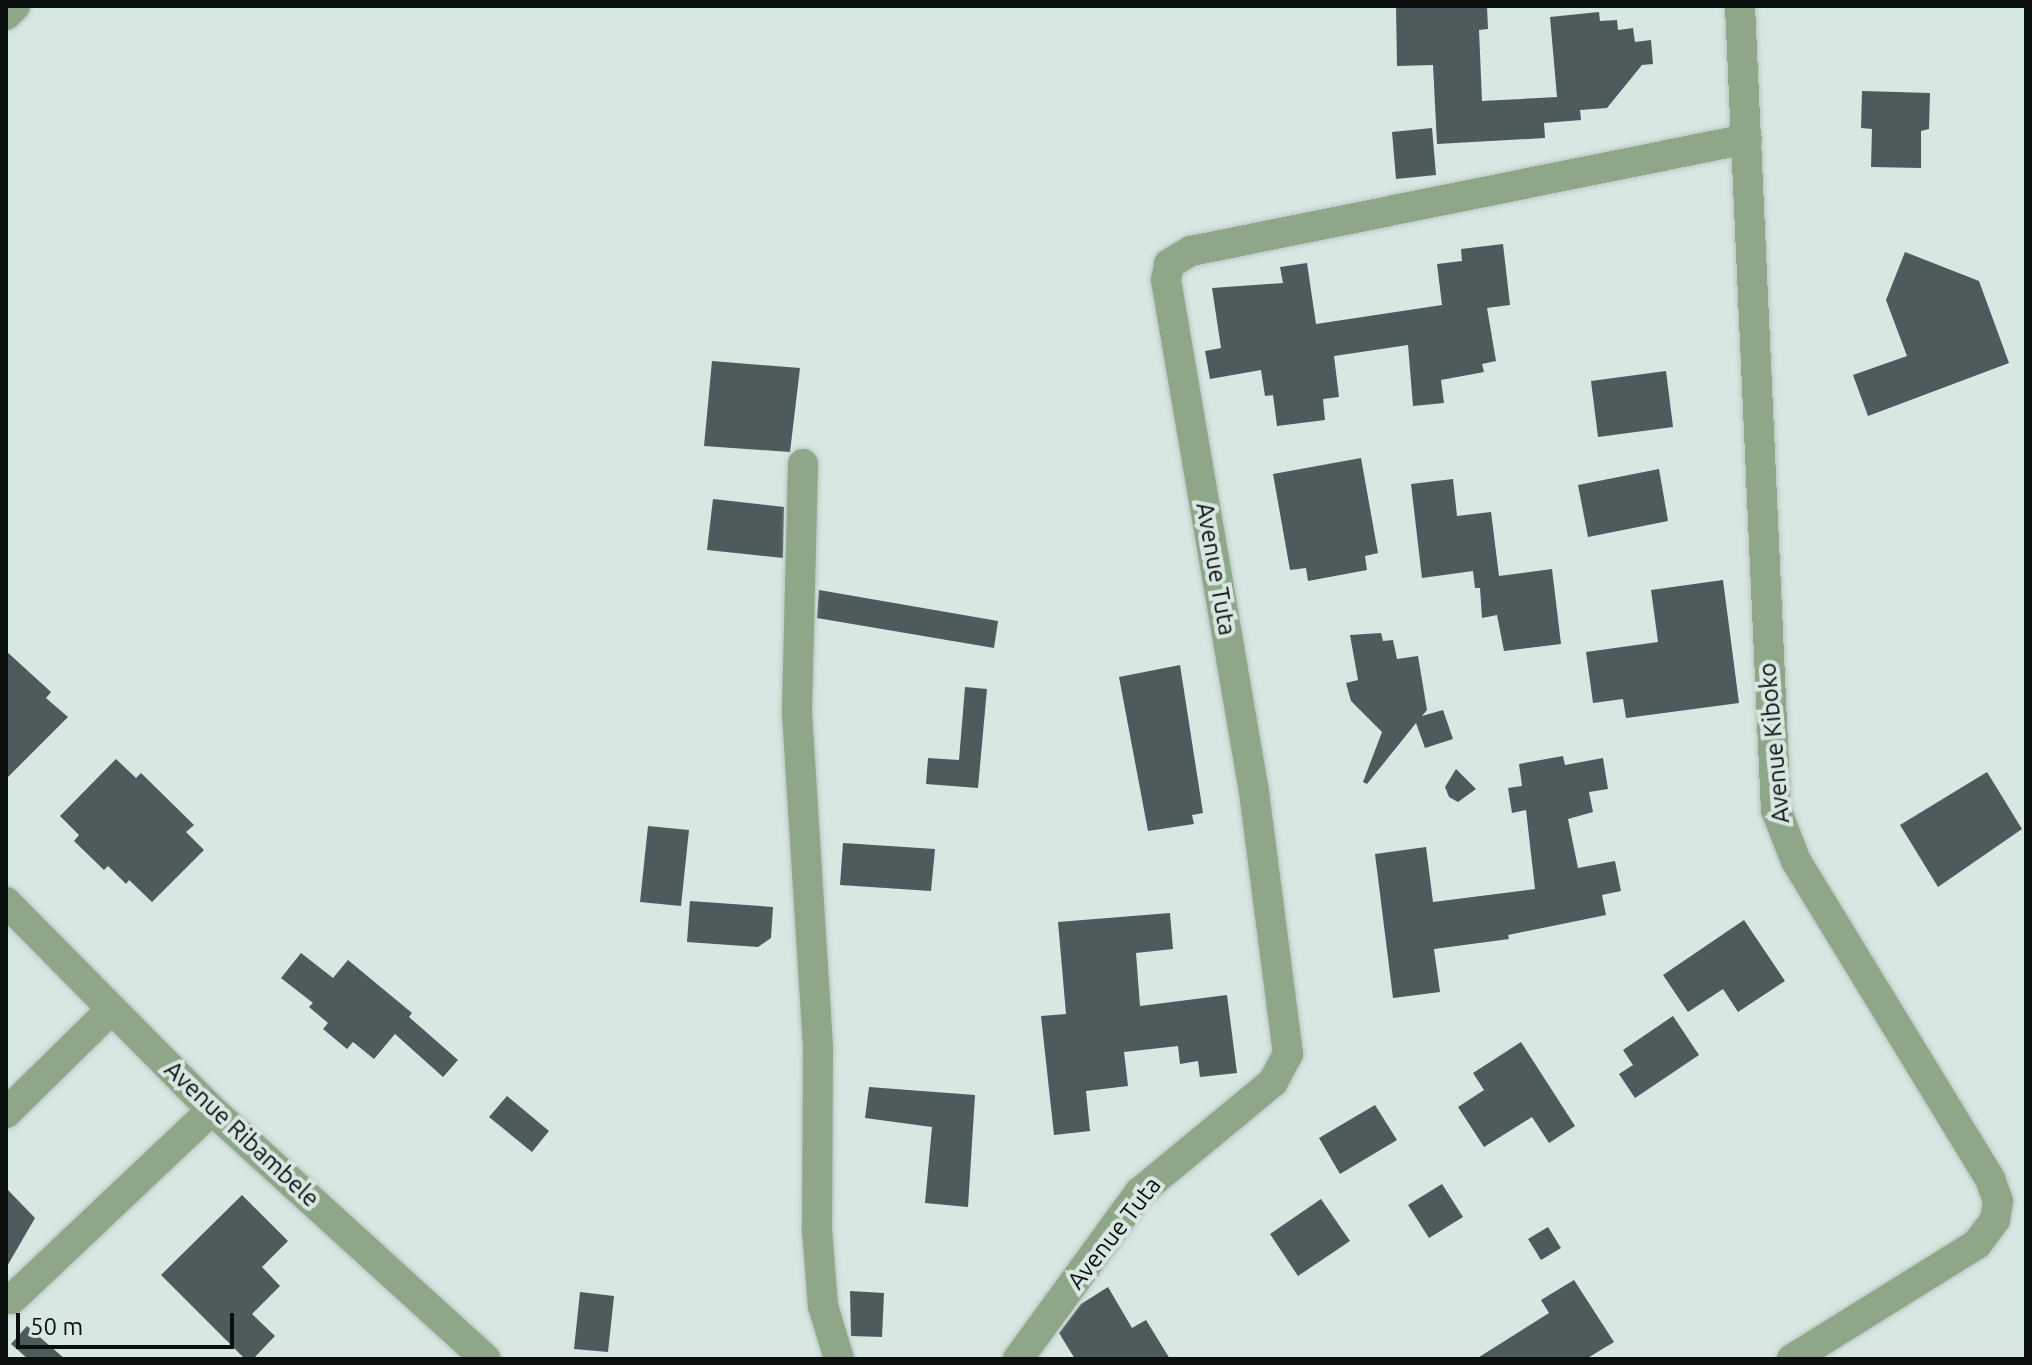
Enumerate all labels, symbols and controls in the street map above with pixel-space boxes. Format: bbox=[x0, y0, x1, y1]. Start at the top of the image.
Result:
street label: Avenue Tuta bbox=[1190, 500, 1242, 638]
street label: Avenue Kiboko bbox=[1753, 662, 1795, 824]
street label: Avenue Ribambele bbox=[159, 1055, 325, 1213]
street label: Avenue Tuta bbox=[1061, 1171, 1167, 1295]
scale bar bbox=[20, 1297, 238, 1347]
text: 50 m bbox=[30, 1313, 83, 1340]

